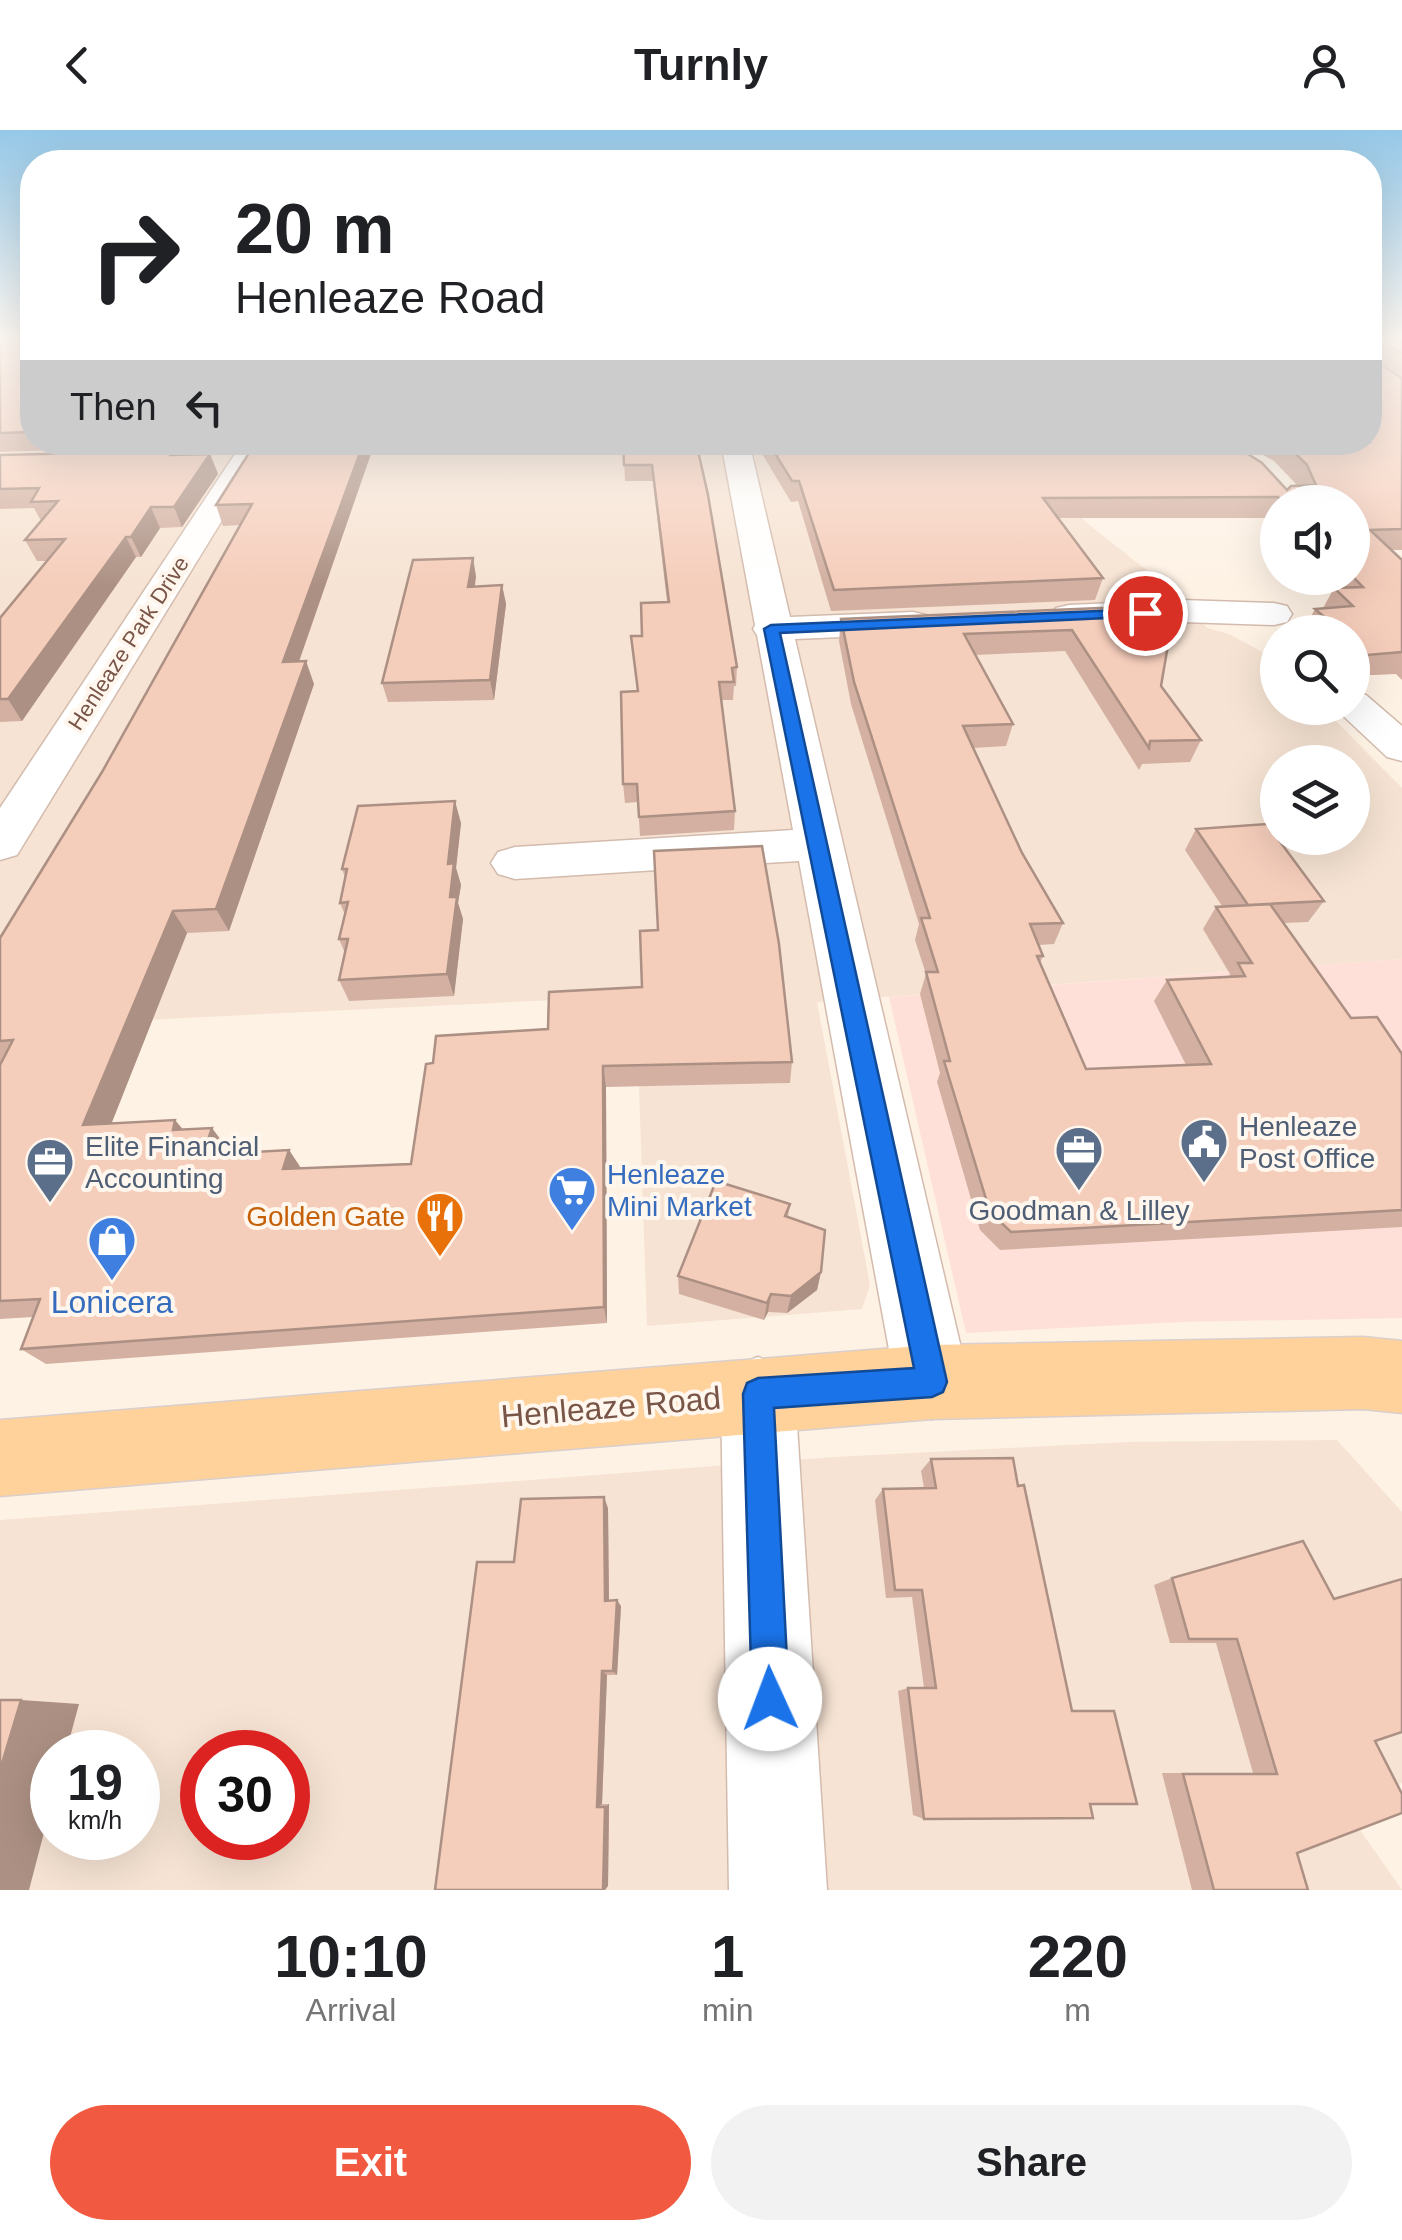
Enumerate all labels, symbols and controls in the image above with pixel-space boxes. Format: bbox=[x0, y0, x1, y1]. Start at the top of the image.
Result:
icon: back bbox=[50, 38, 105, 93]
icon: person bbox=[1297, 38, 1352, 93]
text: Turnly bbox=[634, 39, 768, 90]
icon: right bbox=[70, 190, 200, 320]
text: 20 m bbox=[235, 190, 395, 268]
text: Henleaze Road bbox=[235, 272, 545, 323]
icon: left bbox=[177, 380, 232, 435]
text: Then bbox=[70, 386, 157, 428]
map controls bbox=[1260, 485, 1370, 855]
button: sound bbox=[1260, 485, 1370, 595]
street label: Henleaze Park Drive bbox=[63, 552, 194, 735]
pin bbox=[1103, 571, 1188, 656]
icon: arrive bbox=[1118, 586, 1173, 641]
button: search bbox=[1260, 615, 1370, 725]
button: layers bbox=[1260, 745, 1370, 855]
place label: Henleaze Post Office bbox=[1239, 1111, 1375, 1174]
public building icon: Henleaze Post Office bbox=[1178, 1116, 1230, 1184]
office icon: Goodman & Lilley bbox=[1053, 1124, 1105, 1192]
place label: Elite Financial Accounting bbox=[85, 1131, 259, 1194]
office icon: Elite Financial Accounting bbox=[24, 1136, 76, 1204]
place label: Henleaze Mini Market bbox=[607, 1159, 752, 1222]
supermarket icon: Henleaze Mini Market bbox=[546, 1164, 598, 1232]
restaurant icon: Golden Gate bbox=[414, 1190, 466, 1258]
place label: Goodman & Lilley bbox=[968, 1195, 1190, 1226]
place label: Golden Gate bbox=[246, 1201, 405, 1232]
shop icon: Lonicera bbox=[86, 1214, 138, 1282]
place label: Lonicera bbox=[51, 1284, 174, 1320]
street label: Henleaze Road bbox=[500, 1379, 722, 1435]
position arrow bbox=[718, 1647, 822, 1751]
speed limit sign: 30 bbox=[180, 1730, 310, 1860]
text: 19 bbox=[67, 1755, 123, 1811]
text: km/h bbox=[68, 1806, 122, 1834]
text: 10:10 bbox=[274, 1923, 428, 1990]
text: 1 bbox=[711, 1923, 744, 1990]
text: 220 bbox=[1028, 1923, 1128, 1990]
text: Arrival bbox=[306, 1992, 396, 2028]
text: min bbox=[702, 1992, 753, 2028]
text: m bbox=[1064, 1992, 1091, 2028]
button: Exit bbox=[50, 2105, 691, 2220]
button: Share bbox=[711, 2105, 1352, 2220]

